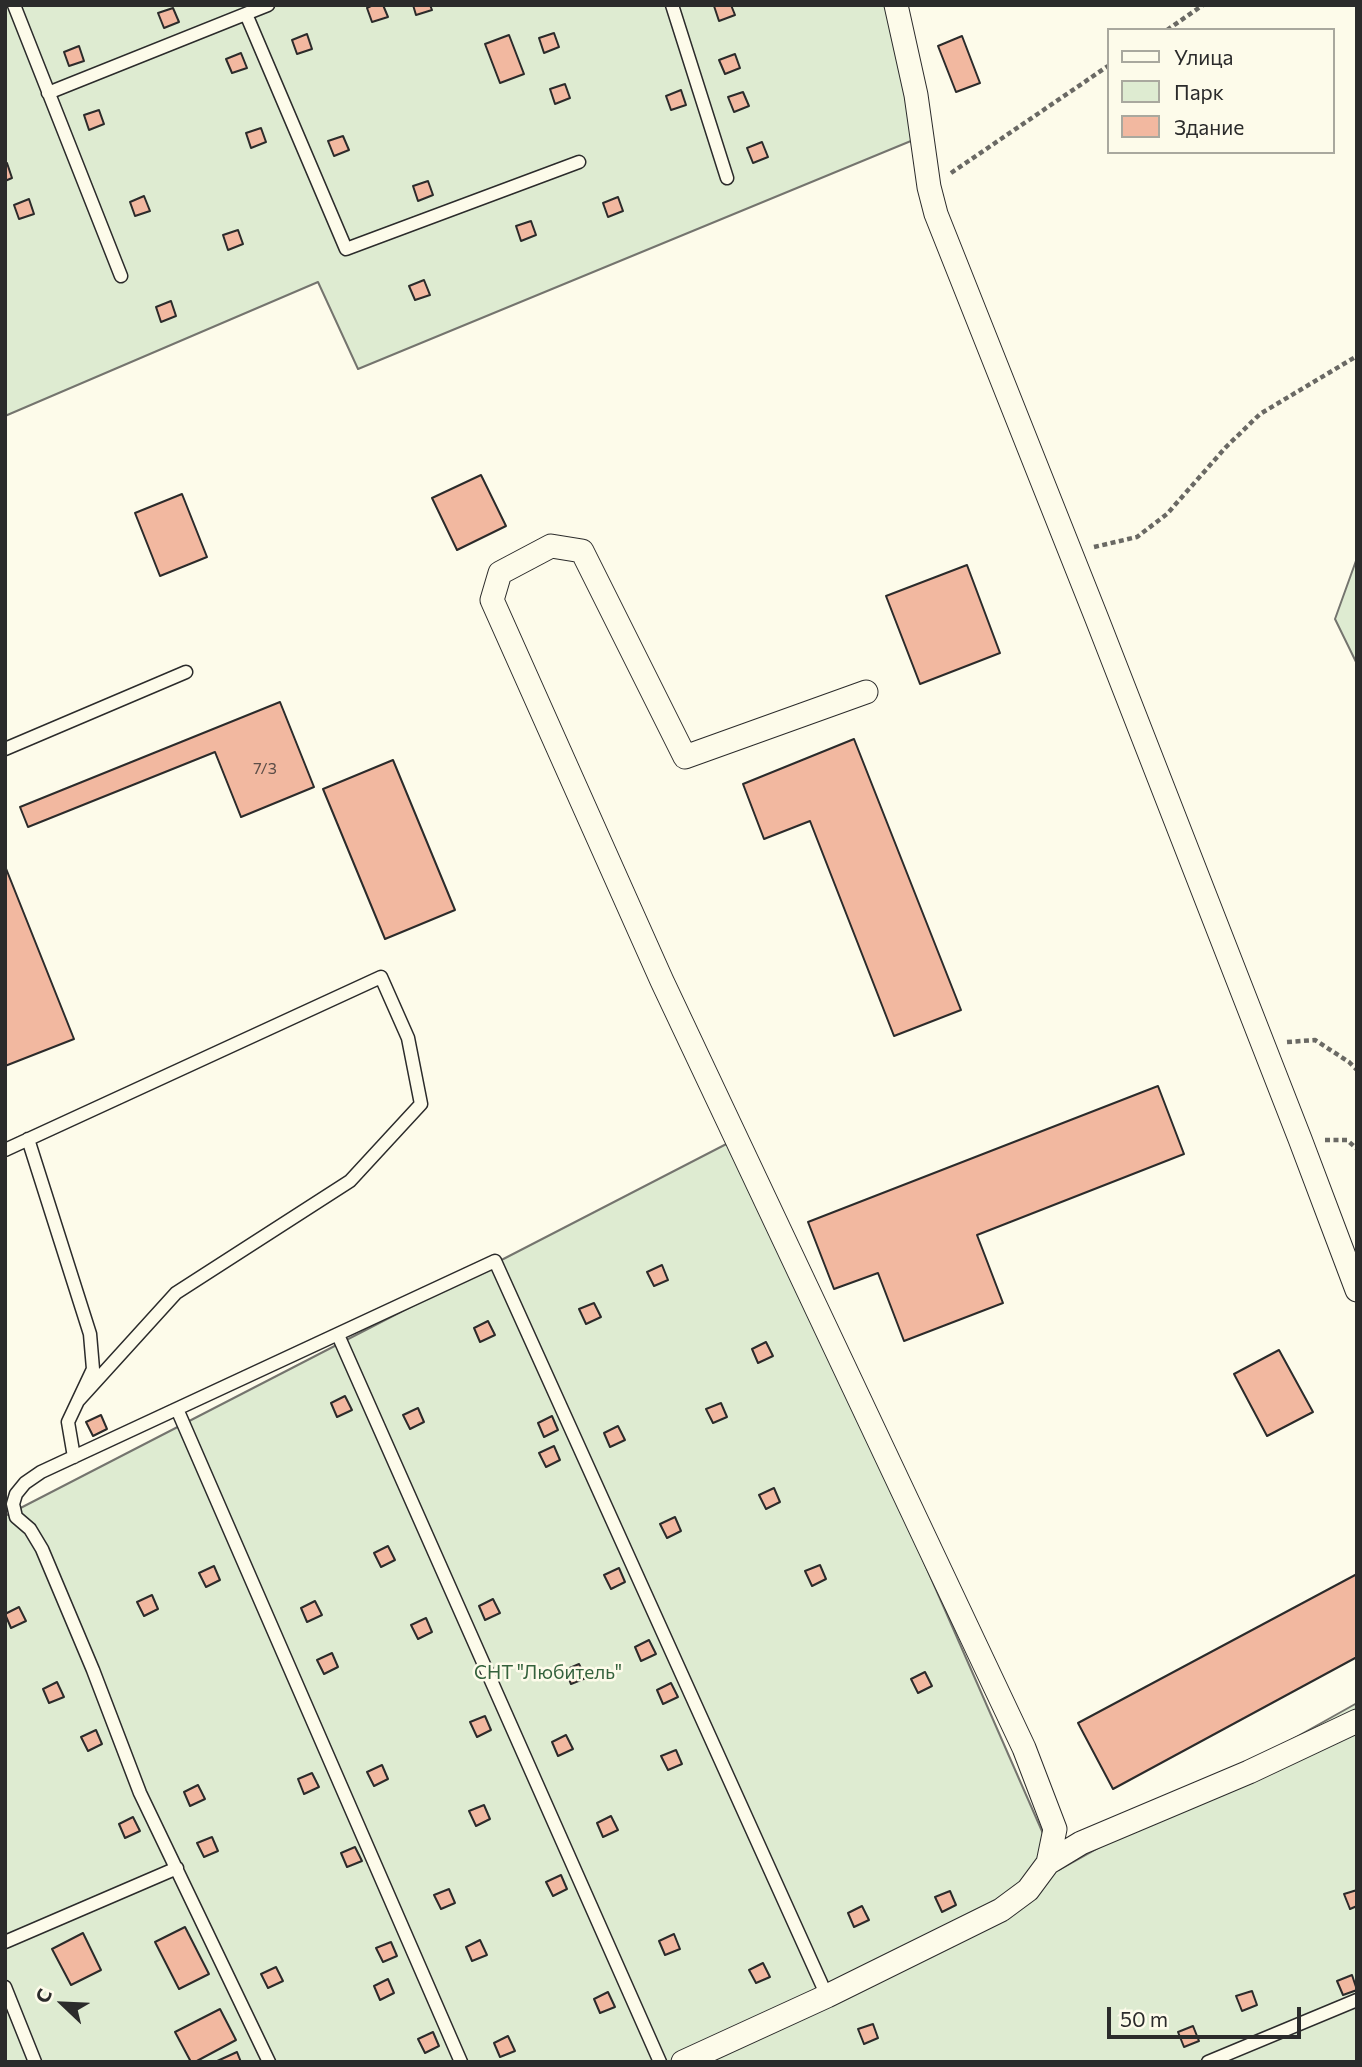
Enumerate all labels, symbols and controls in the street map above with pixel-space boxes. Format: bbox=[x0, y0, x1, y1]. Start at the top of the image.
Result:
legend bbox=[1106, 28, 1334, 154]
text: Улица bbox=[1174, 44, 1233, 69]
text: Парк bbox=[1174, 79, 1224, 104]
text: Здание bbox=[1174, 114, 1244, 139]
house number: 7/3 bbox=[253, 759, 277, 779]
park label: СНТ "Любитель" bbox=[474, 1662, 622, 1684]
north arrow bbox=[28, 1969, 98, 2039]
text: С bbox=[30, 1985, 56, 2006]
scale bar bbox=[1110, 1994, 1304, 2038]
text: 50 m bbox=[1120, 2006, 1168, 2031]

